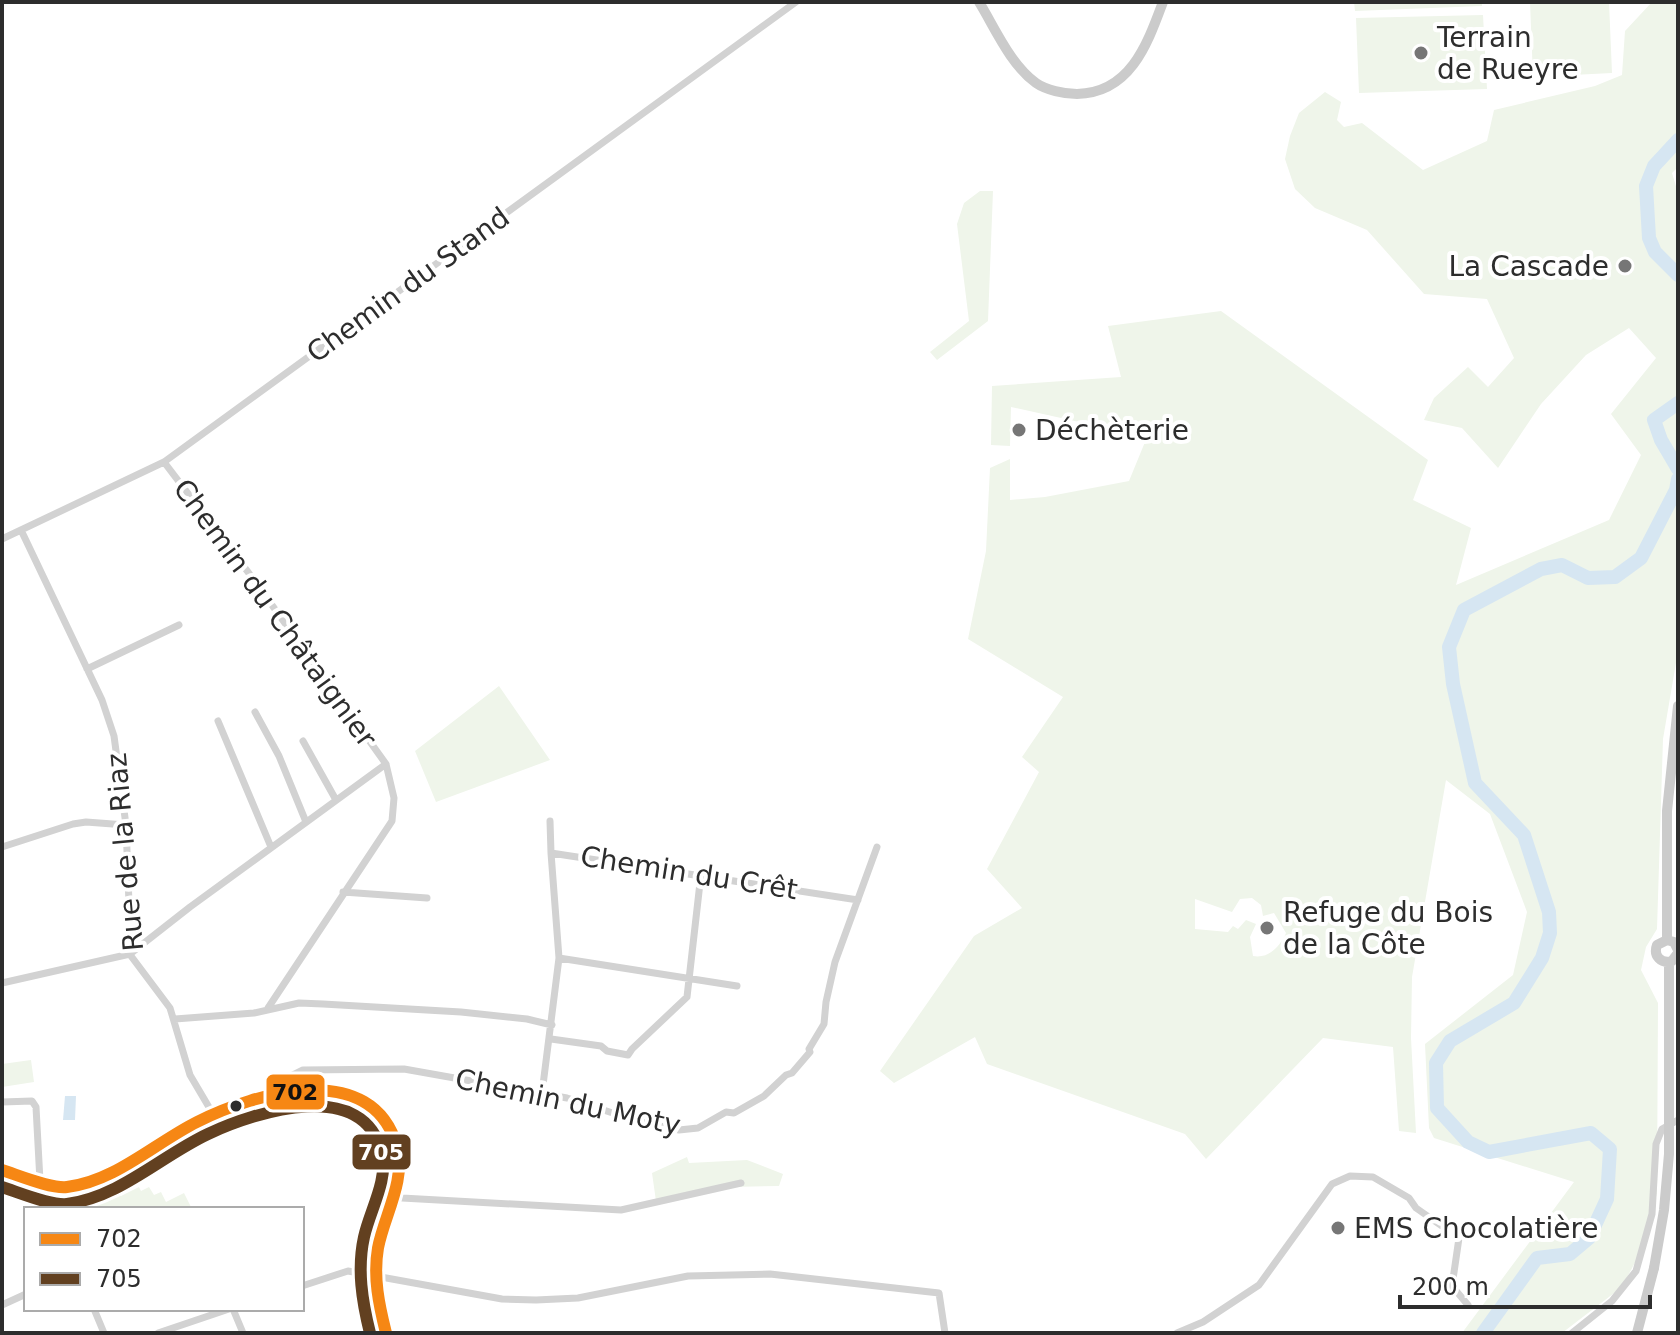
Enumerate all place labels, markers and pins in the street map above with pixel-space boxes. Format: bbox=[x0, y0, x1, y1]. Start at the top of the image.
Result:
place label: Terrain de Rueyre bbox=[1436, 21, 1579, 86]
marker: Terrain de Rueyre bbox=[1412, 44, 1430, 62]
place label: La Cascade bbox=[1448, 250, 1609, 283]
marker: La Cascade bbox=[1616, 257, 1634, 275]
place label: Déchèterie bbox=[1035, 414, 1189, 447]
marker: Déchèterie bbox=[1010, 421, 1028, 439]
place label: Refuge du Bois de la Côte bbox=[1283, 896, 1493, 961]
marker: Refuge du Bois de la Côte bbox=[1258, 919, 1276, 937]
unlabelled marker bbox=[228, 1098, 244, 1114]
place label: EMS Chocolatière bbox=[1354, 1212, 1599, 1245]
marker: EMS Chocolatière bbox=[1329, 1219, 1347, 1237]

